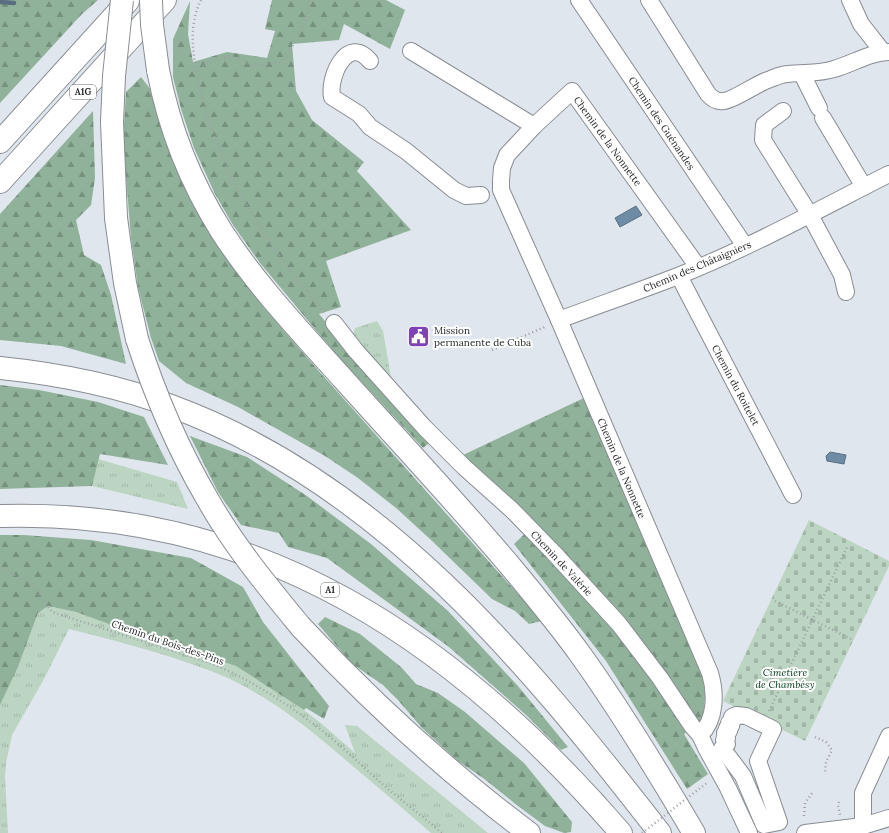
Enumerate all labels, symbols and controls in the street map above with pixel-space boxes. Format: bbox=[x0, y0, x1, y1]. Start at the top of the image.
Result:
street label: Chemin des Guénandes bbox=[625, 74, 698, 173]
road number: A1G bbox=[70, 85, 96, 99]
street label: Chemin de la Nonnette bbox=[571, 94, 645, 189]
street label: Chemin des Châtaigniers bbox=[641, 238, 754, 295]
public building icon: Mission permanente de Cuba bbox=[405, 323, 431, 349]
place label: Mission permanente de Cuba bbox=[434, 324, 531, 349]
street label: Chemin du Roitelet bbox=[709, 343, 762, 428]
street label: Chemin de la Nonnette bbox=[595, 416, 649, 521]
street label: Chemin de Valérie bbox=[528, 528, 596, 599]
road number: A1 bbox=[321, 583, 339, 597]
street label: Chemin du Bois-des-Pins bbox=[110, 617, 226, 668]
park label: Cimetière de Chambésy bbox=[755, 666, 815, 691]

